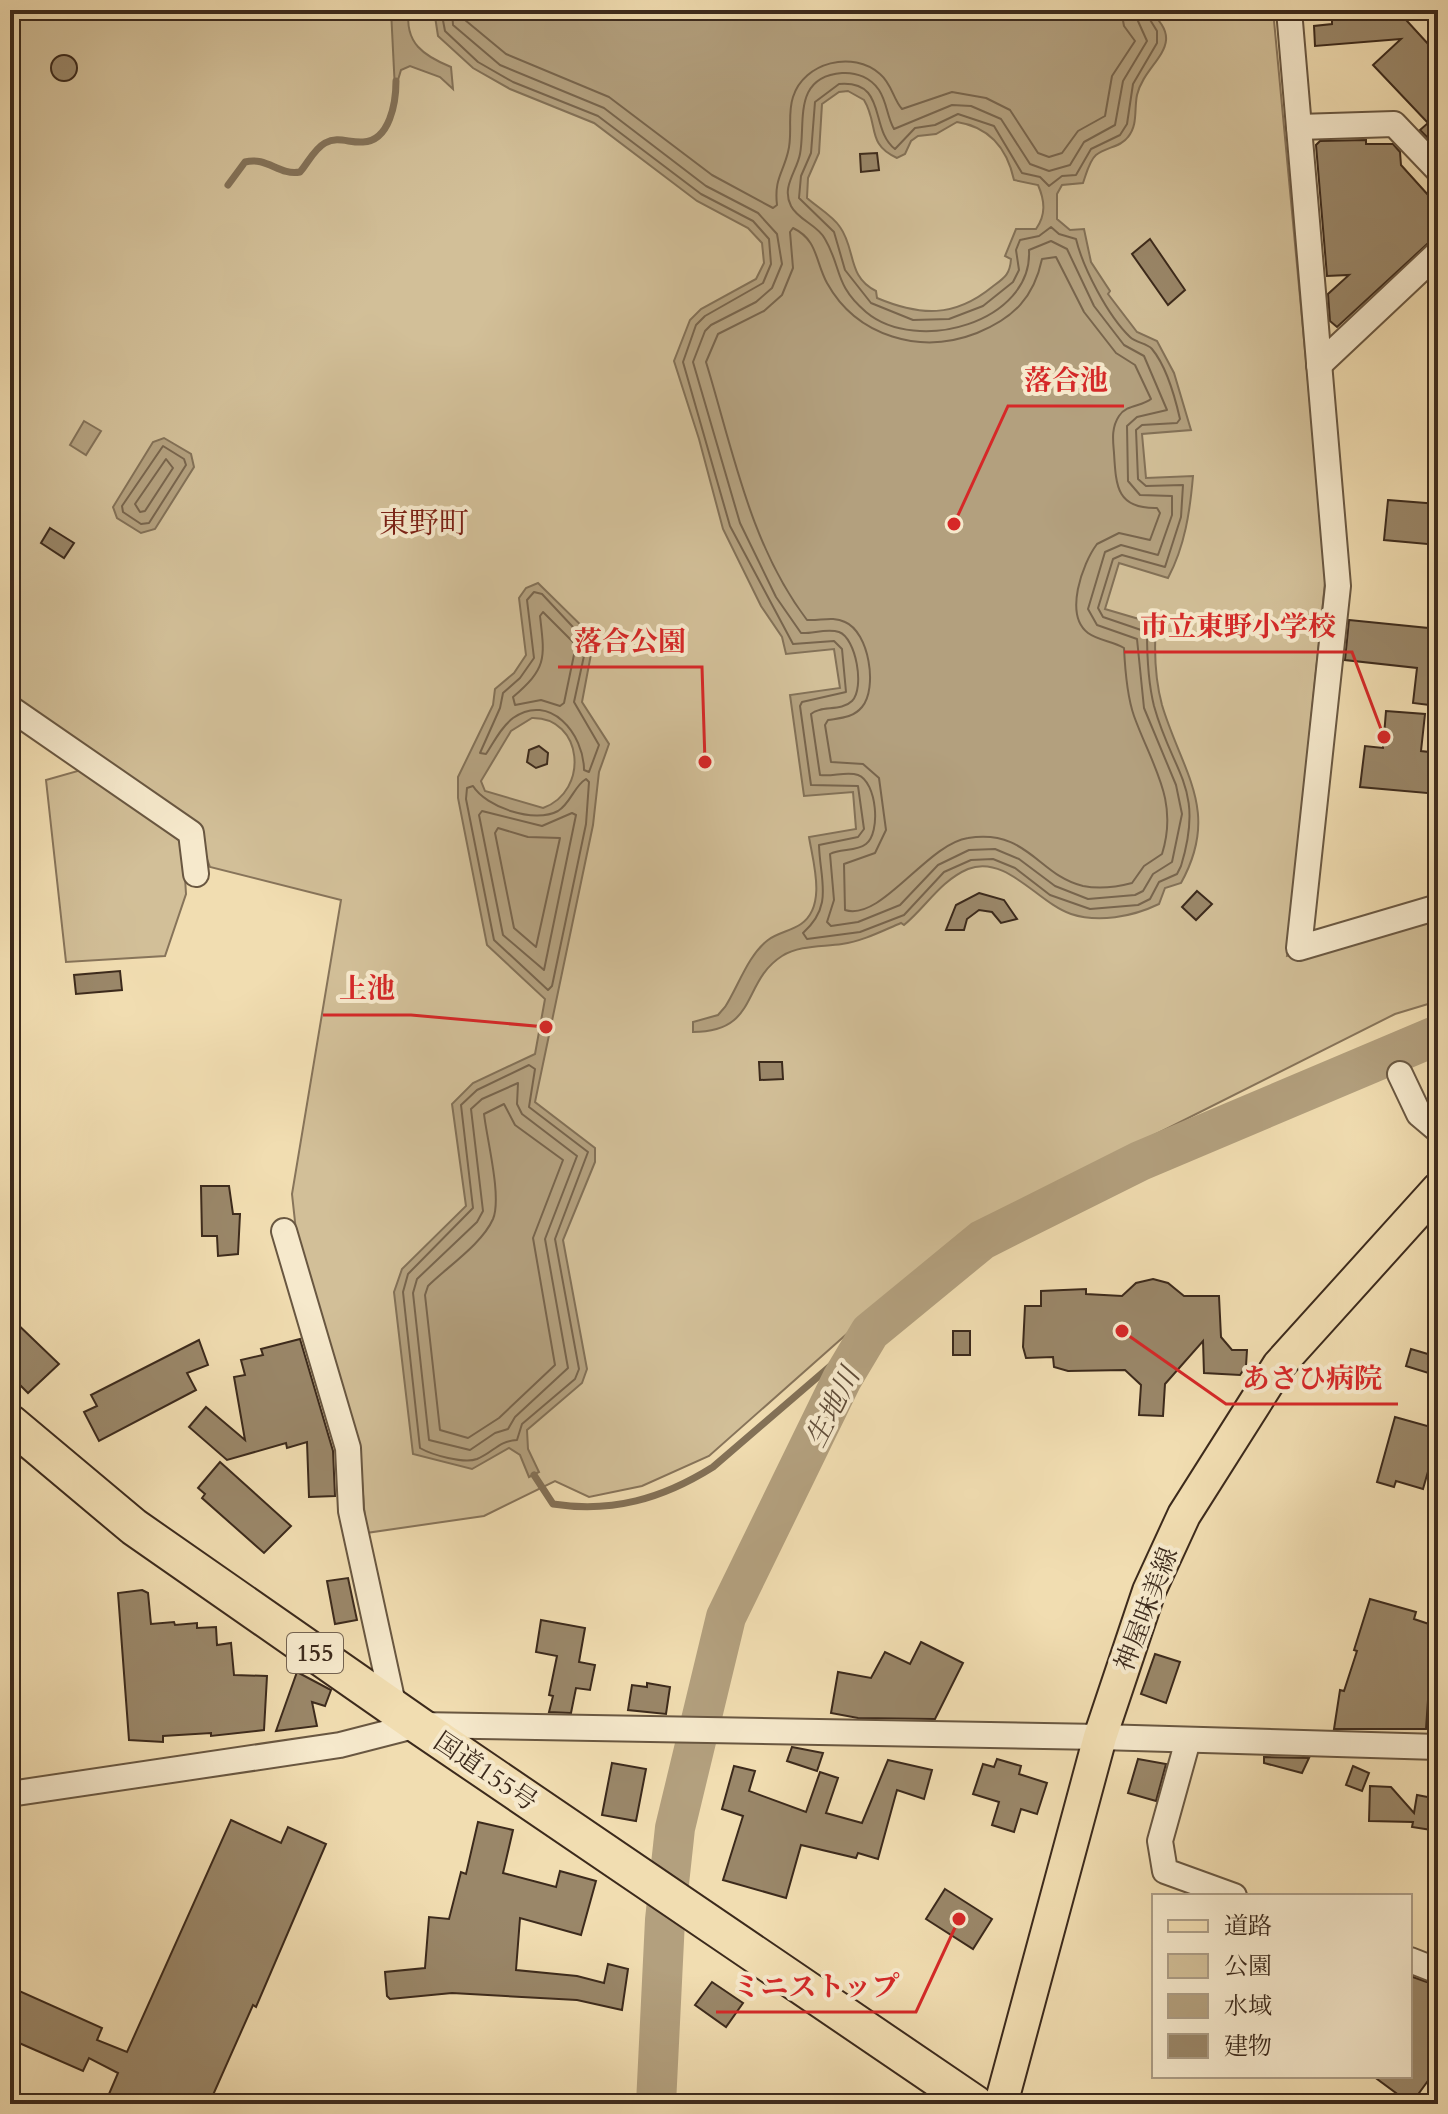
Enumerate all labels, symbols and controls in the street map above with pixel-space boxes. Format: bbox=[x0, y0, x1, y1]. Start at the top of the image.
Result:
callout: 落合池 bbox=[1008, 354, 1124, 406]
text: 落合池 bbox=[1024, 362, 1108, 400]
district label: 東野町 bbox=[379, 503, 469, 544]
callout: 市立東野小学校 bbox=[1124, 600, 1352, 652]
text: 市立東野小学校 bbox=[1140, 608, 1336, 646]
callout: 落合公園 bbox=[558, 615, 702, 667]
text: 落合公園 bbox=[574, 623, 686, 661]
callout: 上池 bbox=[323, 963, 411, 1015]
text: 上池 bbox=[339, 970, 395, 1008]
callout: あさひ病院 bbox=[1226, 1352, 1398, 1404]
water label: 生地川 bbox=[797, 1359, 870, 1454]
text: あさひ病院 bbox=[1242, 1360, 1382, 1398]
street label: 神屋味美線 bbox=[1107, 1542, 1186, 1676]
road number: 155 bbox=[287, 1633, 343, 1673]
street label: 国道155号 bbox=[427, 1724, 544, 1819]
legend bbox=[1152, 1894, 1412, 2078]
text: 道路 bbox=[1224, 1910, 1272, 1943]
text: 公園 bbox=[1224, 1950, 1272, 1983]
callout: ミニストップ bbox=[716, 1960, 916, 2012]
text: ミニストップ bbox=[732, 1968, 900, 2006]
text: 水域 bbox=[1224, 1990, 1272, 2023]
text: 建物 bbox=[1224, 2030, 1272, 2063]

